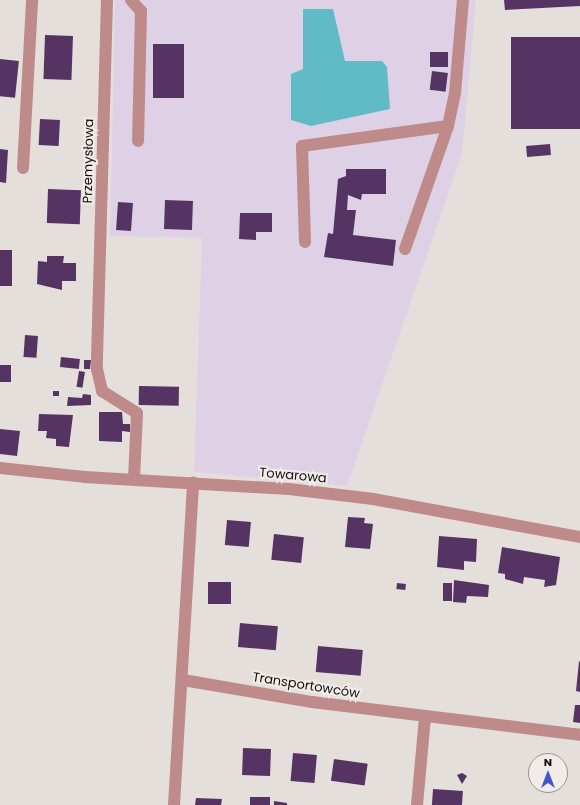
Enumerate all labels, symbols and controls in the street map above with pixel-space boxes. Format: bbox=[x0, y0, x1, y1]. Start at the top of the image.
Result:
street label: Przemysłowa bbox=[80, 118, 98, 204]
street label: Towarowa bbox=[259, 465, 327, 487]
street label: Transportowców bbox=[251, 670, 361, 702]
north arrow bbox=[528, 753, 568, 793]
text: N bbox=[544, 754, 552, 770]

